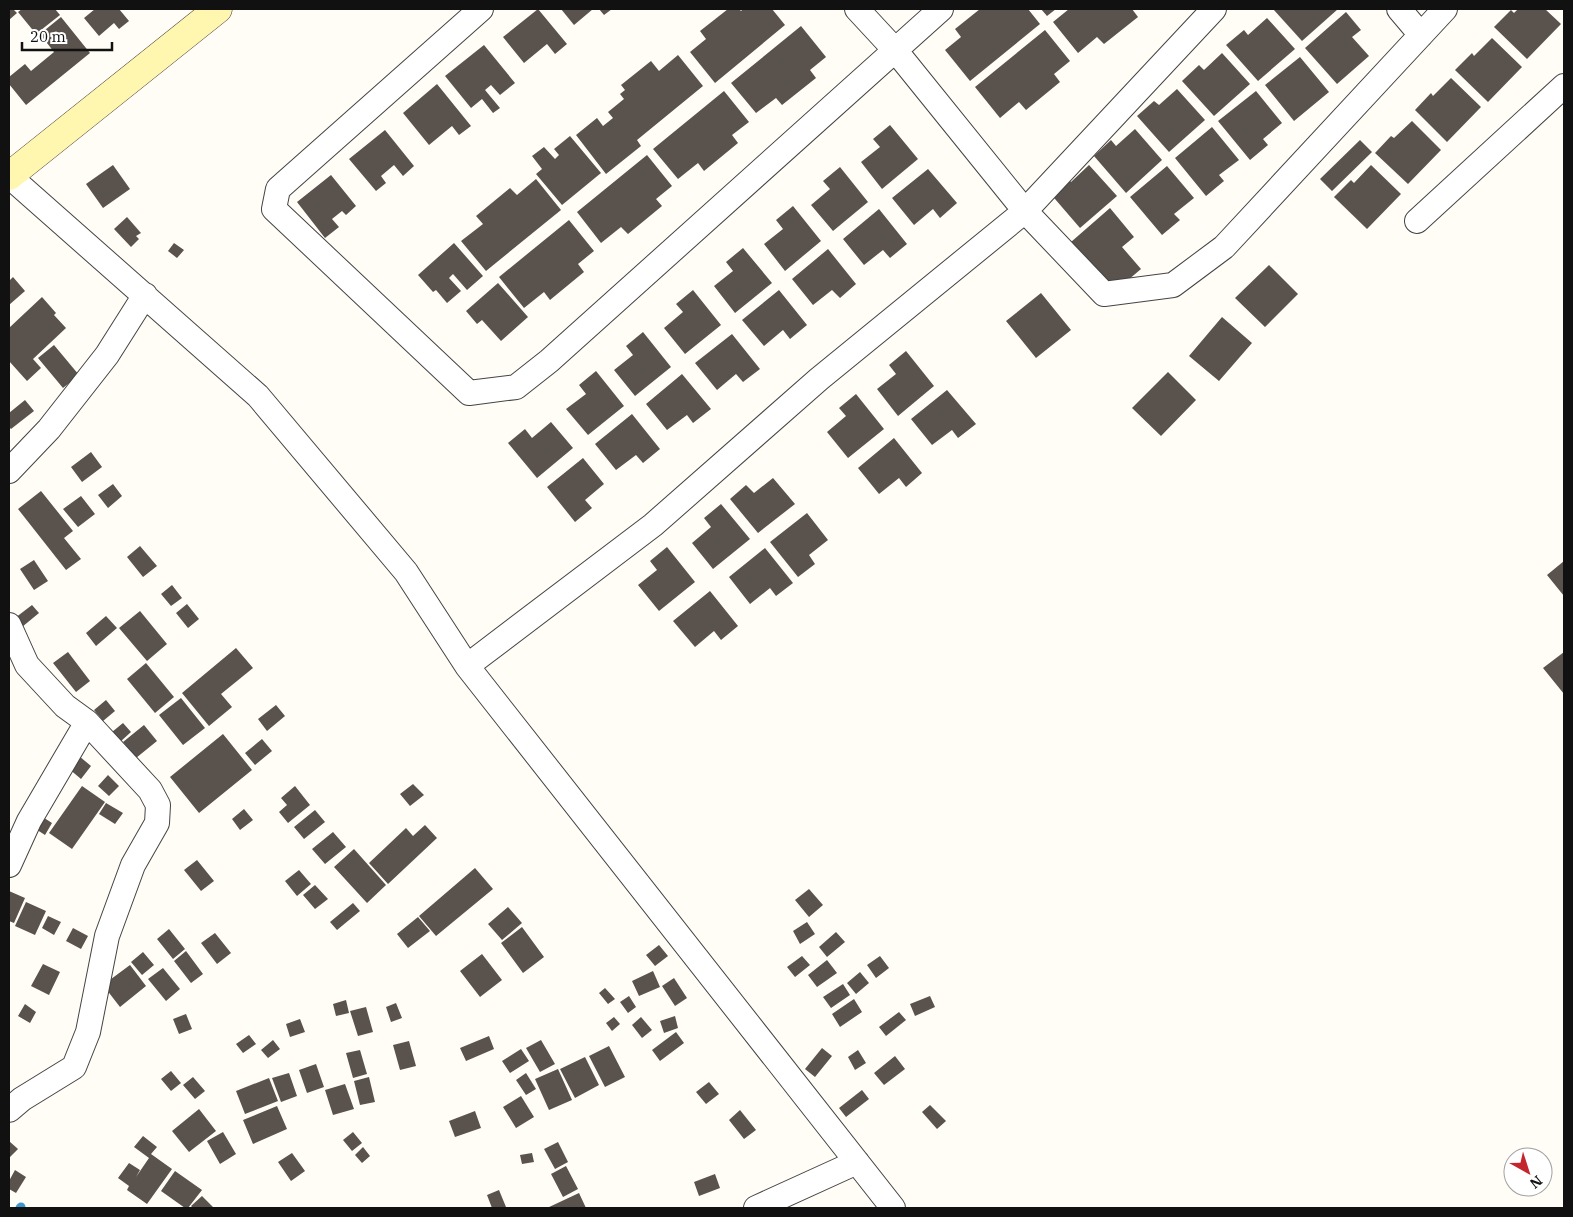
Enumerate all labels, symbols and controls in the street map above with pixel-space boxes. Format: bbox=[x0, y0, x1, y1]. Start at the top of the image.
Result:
scale bar bbox=[22, 20, 112, 52]
text: 20 m bbox=[30, 27, 66, 46]
north arrow bbox=[1503, 1147, 1553, 1197]
text: N bbox=[1526, 1172, 1546, 1193]

